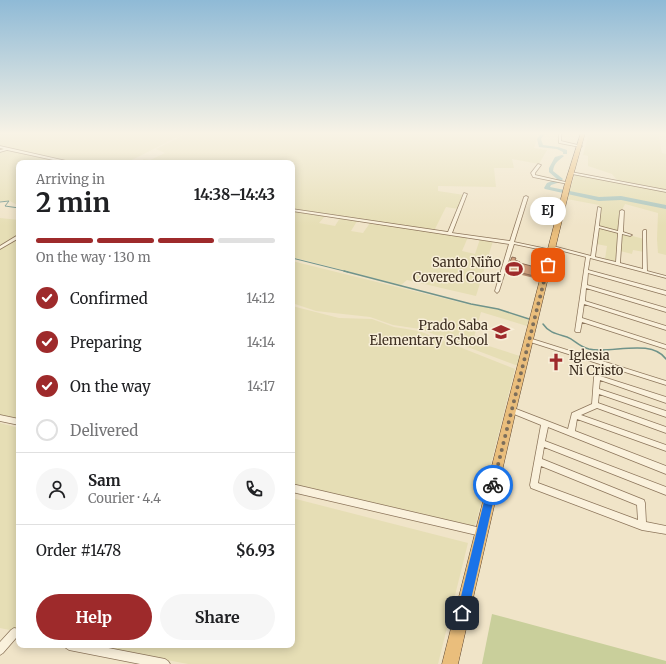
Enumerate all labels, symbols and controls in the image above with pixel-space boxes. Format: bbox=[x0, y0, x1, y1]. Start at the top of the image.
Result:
text: Arriving in bbox=[36, 171, 105, 188]
text: 14:38–14:43 bbox=[194, 185, 275, 204]
text: 2 min bbox=[36, 186, 110, 219]
callout: EJ bbox=[530, 197, 566, 225]
text: EJ bbox=[541, 202, 555, 219]
pin bbox=[531, 248, 565, 282]
text: On the way · 130 m bbox=[36, 249, 151, 266]
place label: Santo Niño Covered Court bbox=[413, 254, 501, 286]
icon: bag bbox=[537, 254, 559, 276]
sports icon: Santo Niño Covered Court bbox=[504, 259, 524, 279]
icon: check bbox=[36, 287, 58, 309]
text: Confirmed bbox=[70, 289, 148, 308]
text: 14:12 bbox=[246, 290, 275, 307]
place label: Prado Saba Elementary School bbox=[370, 317, 488, 349]
school or university icon: Prado Saba Elementary School bbox=[491, 322, 511, 342]
icon: check bbox=[36, 331, 58, 353]
text: Preparing bbox=[70, 333, 142, 352]
text: 14:14 bbox=[247, 334, 275, 351]
place label: Iglesia Ni Cristo bbox=[569, 347, 624, 379]
church icon: Iglesia Ni Cristo bbox=[546, 352, 566, 372]
icon: check bbox=[36, 375, 58, 397]
text: On the way bbox=[70, 377, 151, 396]
text: 14:17 bbox=[247, 378, 275, 395]
text: Delivered bbox=[70, 421, 138, 440]
courier bbox=[473, 465, 513, 505]
button: person bbox=[36, 468, 78, 510]
button: phone bbox=[233, 468, 275, 510]
text: Sam bbox=[88, 471, 121, 490]
icon: bike bbox=[482, 474, 504, 496]
text: Courier · 4.4 bbox=[88, 490, 161, 507]
text: Order #1478 bbox=[36, 541, 121, 560]
text: $6.93 bbox=[236, 541, 275, 560]
button: Help bbox=[36, 594, 152, 640]
button: Share bbox=[160, 594, 275, 640]
pin bbox=[445, 596, 479, 630]
icon: home bbox=[451, 602, 473, 624]

